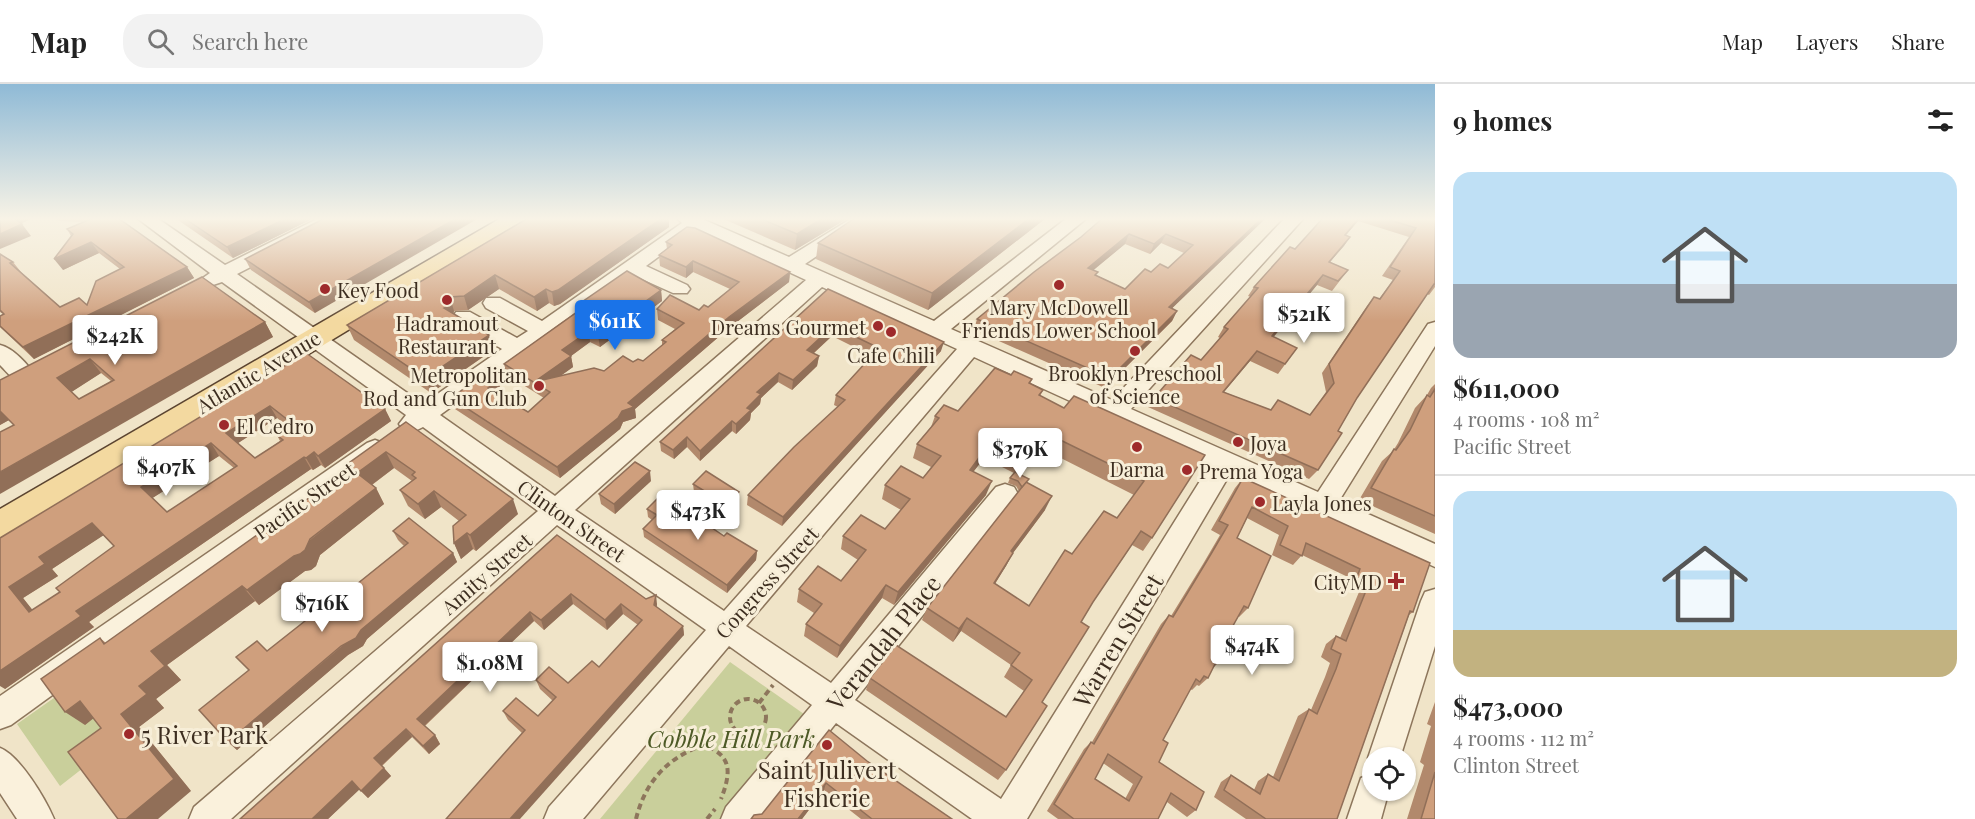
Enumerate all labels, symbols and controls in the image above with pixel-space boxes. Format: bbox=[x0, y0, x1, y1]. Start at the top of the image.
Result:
search box bbox=[123, 14, 543, 68]
text: Map bbox=[30, 23, 87, 60]
icon: search bbox=[144, 25, 177, 58]
text: Search here bbox=[192, 26, 308, 56]
text: Map bbox=[1722, 27, 1763, 55]
text: Layers bbox=[1796, 27, 1858, 55]
text: Share bbox=[1891, 27, 1945, 55]
text: 9 homes bbox=[1453, 103, 1552, 138]
icon: filters bbox=[1924, 104, 1957, 137]
icon: home bbox=[1651, 211, 1759, 319]
place label: Key Food bbox=[337, 276, 419, 303]
marker: Mary McDowell Friends Lower School bbox=[1052, 278, 1066, 292]
marker: Key Food bbox=[318, 282, 332, 296]
marker: Hadramout Restaurant bbox=[440, 293, 454, 307]
place label: Mary McDowell Friends Lower School bbox=[962, 293, 1157, 343]
pin: $521K bbox=[1262, 293, 1346, 344]
text: $521K bbox=[1277, 299, 1331, 326]
pin: $611K bbox=[573, 300, 657, 351]
text: $611K bbox=[589, 306, 641, 333]
place label: Hadramout Restaurant bbox=[396, 309, 499, 359]
place label: Dreams Gourmet bbox=[711, 313, 867, 340]
pin: $242K bbox=[73, 315, 157, 366]
marker: Dreams Gourmet bbox=[871, 319, 885, 333]
text: $242K bbox=[86, 321, 144, 348]
street label: Atlantic Avenue bbox=[190, 323, 325, 419]
marker: Cafe Chili bbox=[884, 325, 898, 339]
place label: Cafe Chili bbox=[847, 341, 935, 368]
marker: Brooklyn Preschool of Science bbox=[1128, 344, 1142, 358]
place label: Brooklyn Preschool of Science bbox=[1048, 359, 1222, 409]
place label: Metropolitan Rod and Gun Club bbox=[363, 361, 527, 411]
text: $611,000 bbox=[1453, 370, 1560, 405]
marker: Metropolitan Rod and Gun Club bbox=[532, 379, 546, 393]
text: 4 rooms · 108 m² bbox=[1453, 405, 1600, 432]
place label: El Cedro bbox=[236, 412, 314, 439]
marker: El Cedro bbox=[217, 418, 231, 432]
pin: $379K bbox=[978, 428, 1062, 479]
place label: Joya bbox=[1249, 429, 1287, 456]
text: Pacific Street bbox=[1453, 432, 1571, 459]
text: $379K bbox=[992, 434, 1048, 461]
marker: Joya bbox=[1231, 435, 1245, 449]
marker: Darna bbox=[1130, 440, 1144, 454]
pin: $407K bbox=[124, 446, 208, 497]
text: $407K bbox=[137, 452, 195, 479]
street label: Pacific Street bbox=[248, 455, 361, 545]
place label: Darna bbox=[1109, 455, 1165, 482]
place label: Prema Yoga bbox=[1199, 457, 1303, 484]
marker: Prema Yoga bbox=[1180, 463, 1194, 477]
street label: Clinton Street bbox=[513, 473, 632, 568]
place label: Layla Jones bbox=[1272, 489, 1372, 516]
pin: $473K bbox=[656, 490, 740, 541]
marker: Layla Jones bbox=[1253, 495, 1267, 509]
text: $473K bbox=[671, 496, 725, 523]
street label: Congress Street bbox=[708, 519, 824, 644]
street label: Amity Street bbox=[434, 526, 538, 620]
icon: home bbox=[1651, 530, 1759, 638]
street label: Warren Street bbox=[1064, 567, 1170, 713]
street label: Verandah Place bbox=[818, 568, 947, 717]
place label: CityMD bbox=[1314, 568, 1382, 595]
marker: CityMD bbox=[1387, 572, 1405, 590]
pin: $716K bbox=[280, 582, 364, 633]
text: $716K bbox=[295, 588, 349, 615]
pin: $474K bbox=[1210, 625, 1294, 676]
text: $474K bbox=[1225, 631, 1279, 658]
pin: $1.08M bbox=[441, 642, 539, 693]
text: $1.08M bbox=[456, 648, 524, 675]
text: $473,000 bbox=[1453, 689, 1563, 724]
place label: 5 River Park bbox=[141, 718, 269, 750]
park label: Cobble Hill Park bbox=[647, 722, 815, 754]
text: 4 rooms · 112 m² bbox=[1453, 724, 1594, 751]
marker: 5 River Park bbox=[122, 727, 136, 741]
marker: Saint Julivert Fisherie bbox=[820, 738, 834, 752]
map controls bbox=[1362, 747, 1416, 801]
button: locate bbox=[1362, 747, 1416, 801]
text: Clinton Street bbox=[1453, 751, 1579, 778]
place label: Saint Julivert Fisherie bbox=[758, 753, 897, 813]

